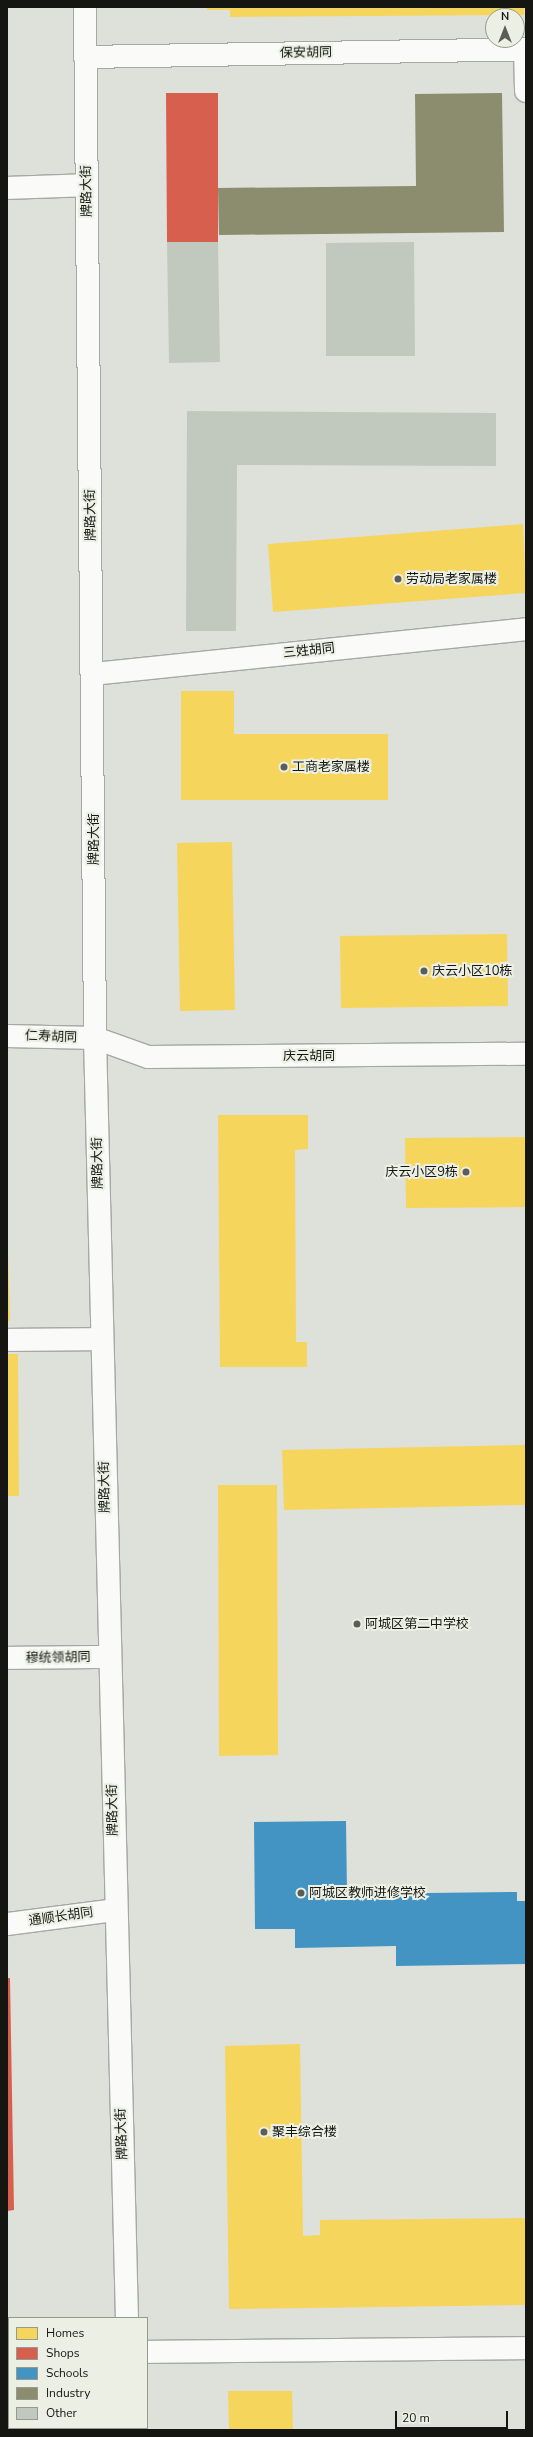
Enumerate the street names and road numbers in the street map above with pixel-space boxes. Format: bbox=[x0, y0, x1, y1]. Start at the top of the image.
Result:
street label: 保安胡同 bbox=[280, 45, 332, 61]
street label: 牌路大街 bbox=[79, 165, 95, 217]
street label: 牌路大街 bbox=[83, 489, 99, 541]
street label: 三姓胡同 bbox=[282, 641, 336, 661]
street label: 牌路大街 bbox=[86, 813, 102, 865]
street label: 仁寿胡同 bbox=[25, 1028, 77, 1046]
street label: 庆云胡同 bbox=[283, 1048, 335, 1064]
street label: 牌路大街 bbox=[90, 1137, 106, 1189]
street label: 牌路大街 bbox=[97, 1461, 113, 1513]
street label: 穆统领胡同 bbox=[25, 1650, 91, 1666]
street label: 牌路大街 bbox=[105, 1784, 121, 1836]
street label: 通顺长胡同 bbox=[28, 1905, 94, 1929]
street label: 牌路大街 bbox=[113, 2108, 131, 2160]

